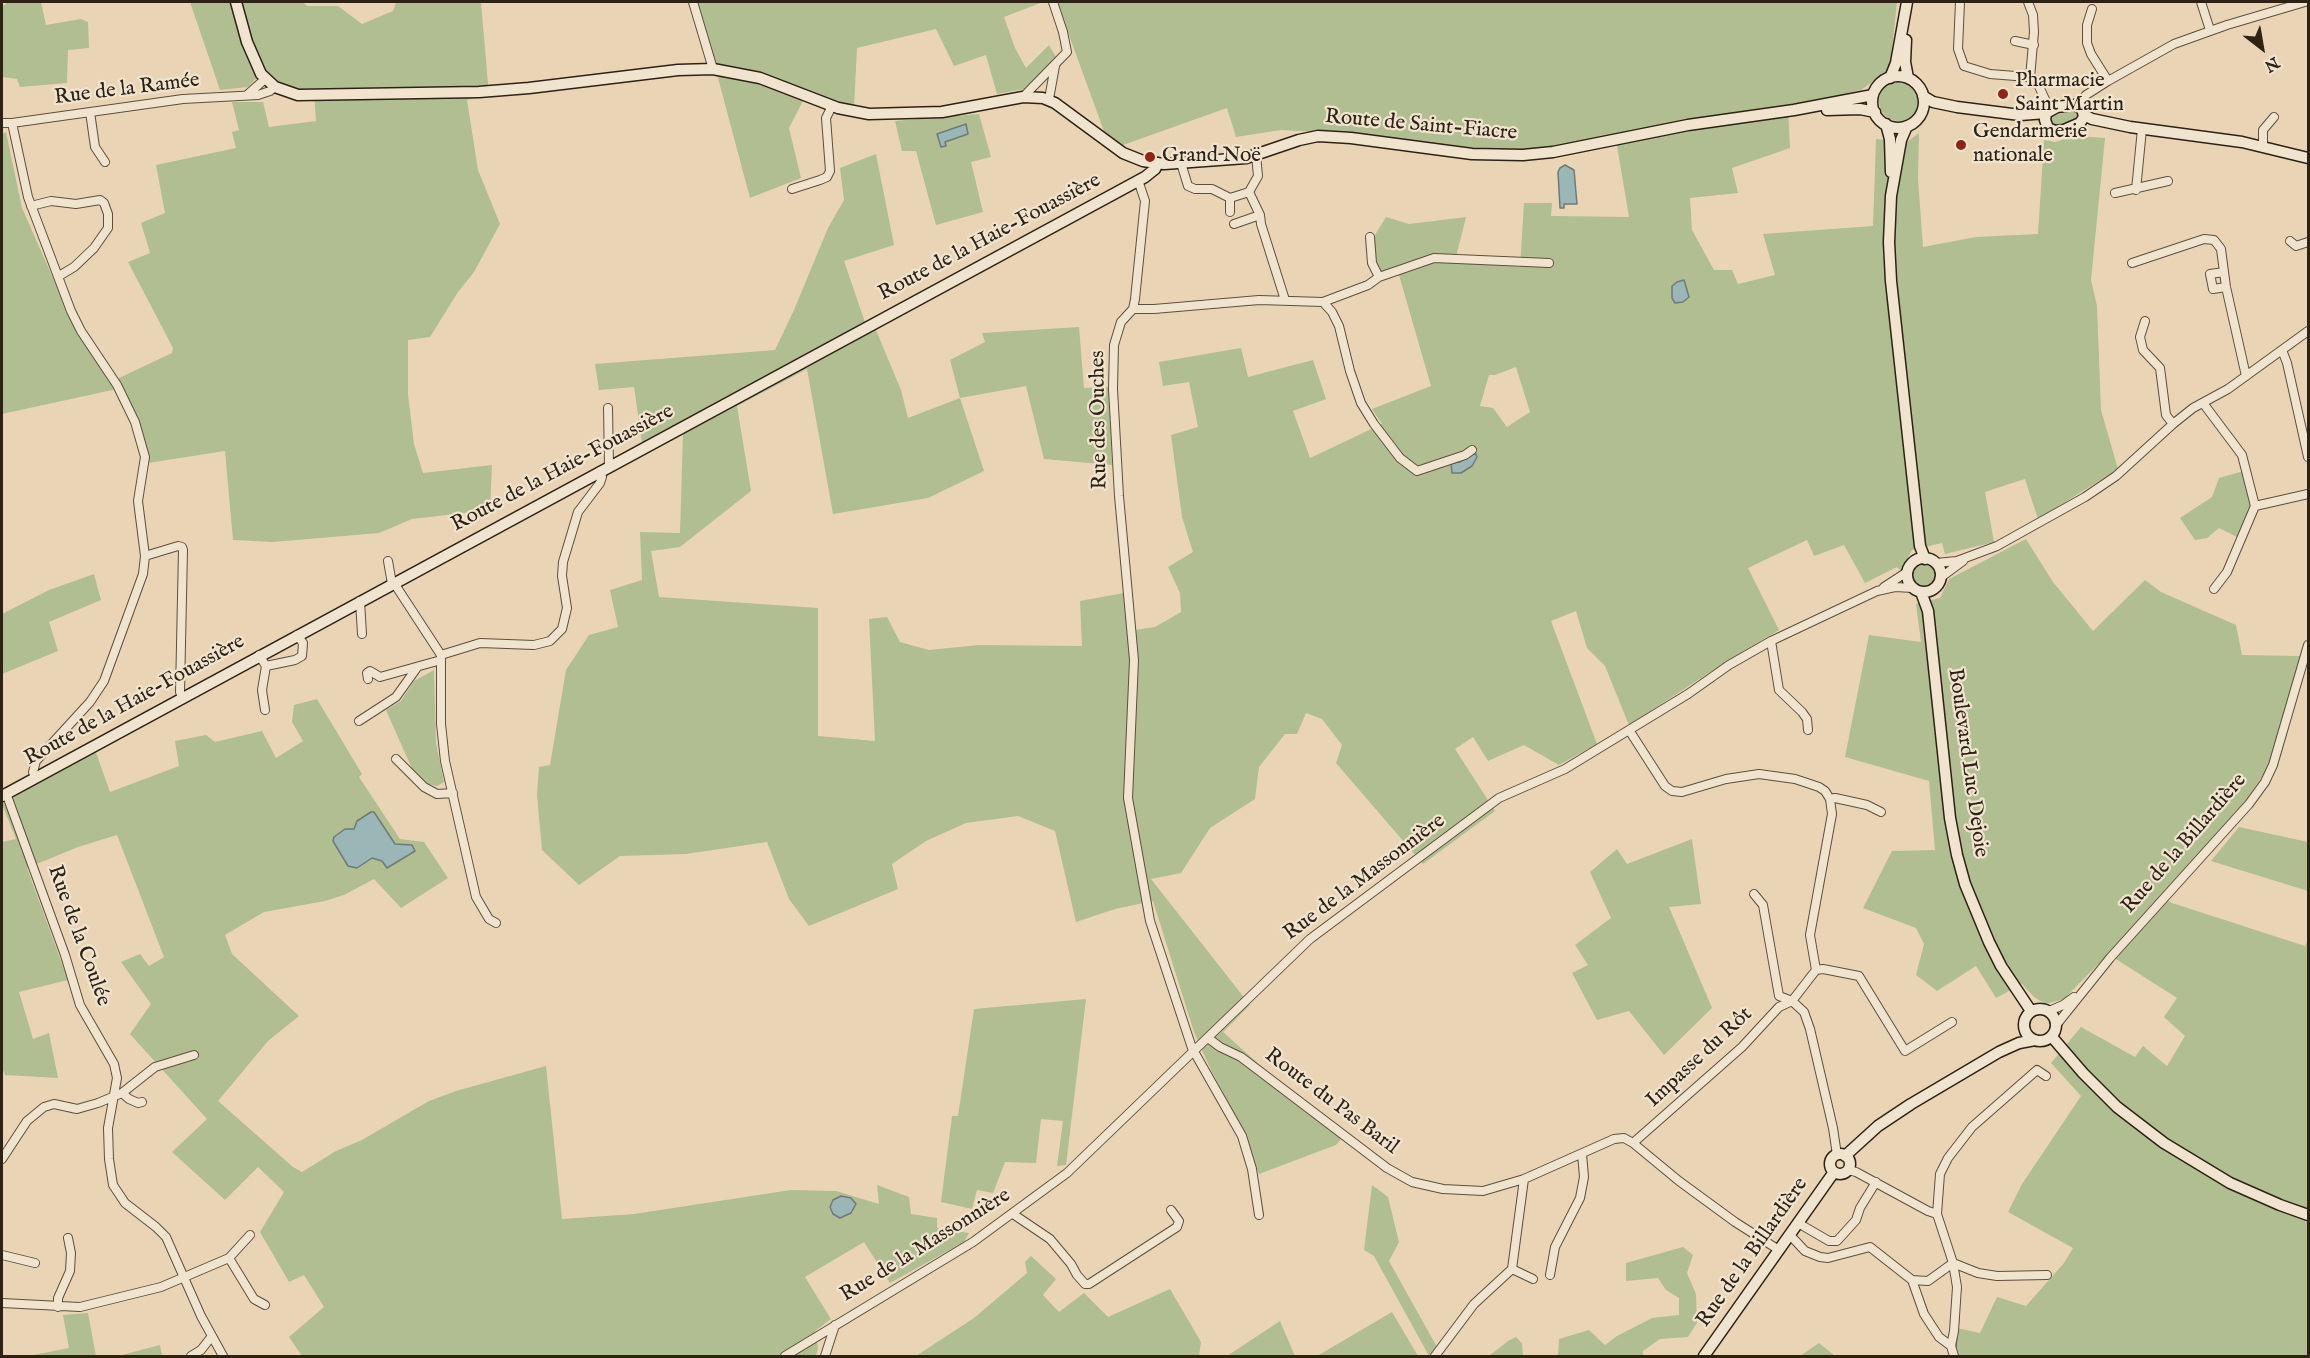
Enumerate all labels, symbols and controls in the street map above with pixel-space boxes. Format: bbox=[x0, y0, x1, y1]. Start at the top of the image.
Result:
north arrow bbox=[2232, 18, 2292, 78]
text: N bbox=[2260, 51, 2282, 76]
street label: Rue de la Ramée bbox=[53, 69, 201, 111]
place label: Pharmacie Saint Martin bbox=[2015, 69, 2124, 119]
marker: Pharmacie Saint Martin bbox=[1996, 87, 2010, 101]
street label: Route de Saint-Fiacre bbox=[1324, 105, 1518, 147]
place label: Gendarmerie nationale bbox=[1973, 120, 2087, 170]
marker: Gendarmerie nationale bbox=[1954, 138, 1968, 152]
place label: Grand Noë bbox=[1162, 144, 1261, 170]
marker: Grand Noë bbox=[1143, 150, 1157, 164]
street label: Route de la Haie-Fouassière bbox=[875, 169, 1105, 307]
street label: Rue des Ouches bbox=[1086, 350, 1114, 490]
street label: Route de la Haie-Fouassière bbox=[448, 400, 678, 538]
street label: Route de la Haie-Fouassière bbox=[20, 630, 250, 772]
street label: Boulevard Luc Dejoie bbox=[1941, 667, 1993, 859]
street label: Rue de la Billardière bbox=[2117, 769, 2253, 919]
street label: Rue de la Massonnière bbox=[1279, 809, 1451, 947]
street label: Rue de la Coulée bbox=[41, 862, 115, 1010]
street label: Impasse du Rôt bbox=[1642, 1002, 1758, 1114]
street label: Route du Pas Baril bbox=[1259, 1043, 1403, 1161]
street label: Rue de la Billardière bbox=[1692, 1173, 1814, 1333]
street label: Rue de la Massonnière bbox=[836, 1184, 1016, 1308]

